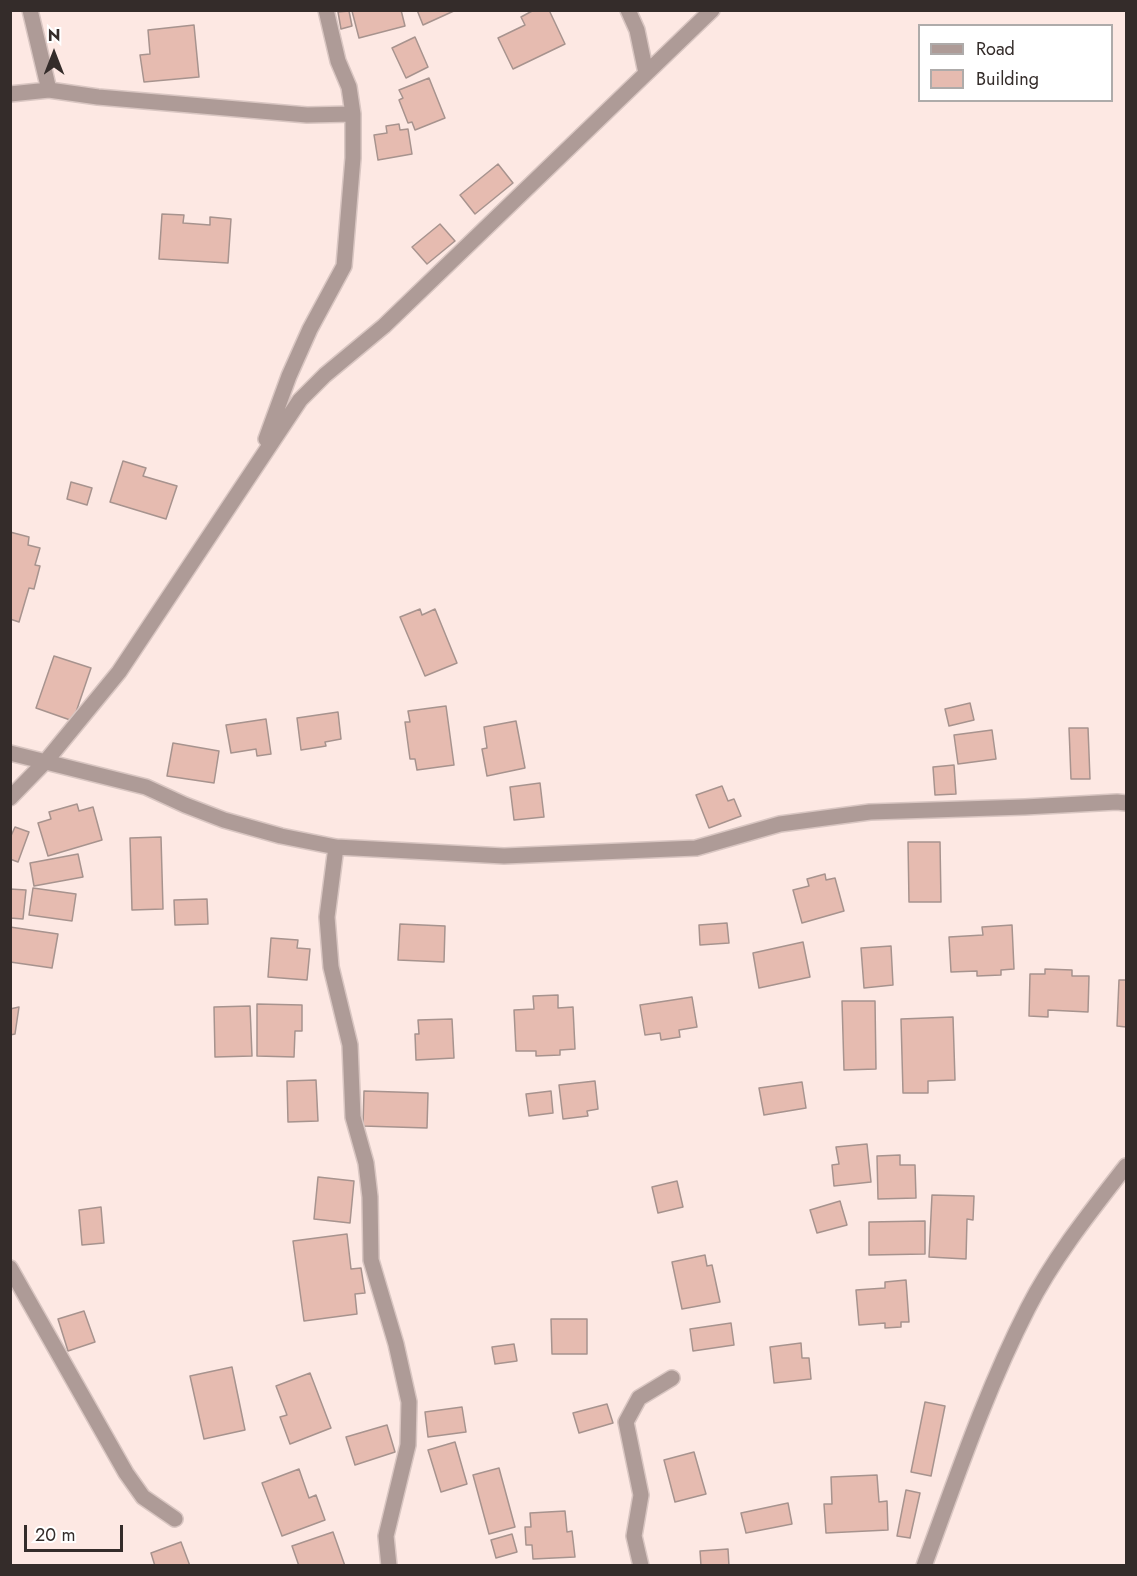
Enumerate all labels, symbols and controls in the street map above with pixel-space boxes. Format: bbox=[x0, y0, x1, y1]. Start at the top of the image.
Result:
north arrow bbox=[24, 24, 84, 84]
text: N bbox=[48, 24, 60, 47]
legend bbox=[918, 24, 1113, 102]
text: Road bbox=[976, 36, 1015, 62]
text: Building bbox=[976, 66, 1039, 92]
scale bar bbox=[27, 1513, 126, 1551]
text: 20 m bbox=[35, 1522, 75, 1548]

